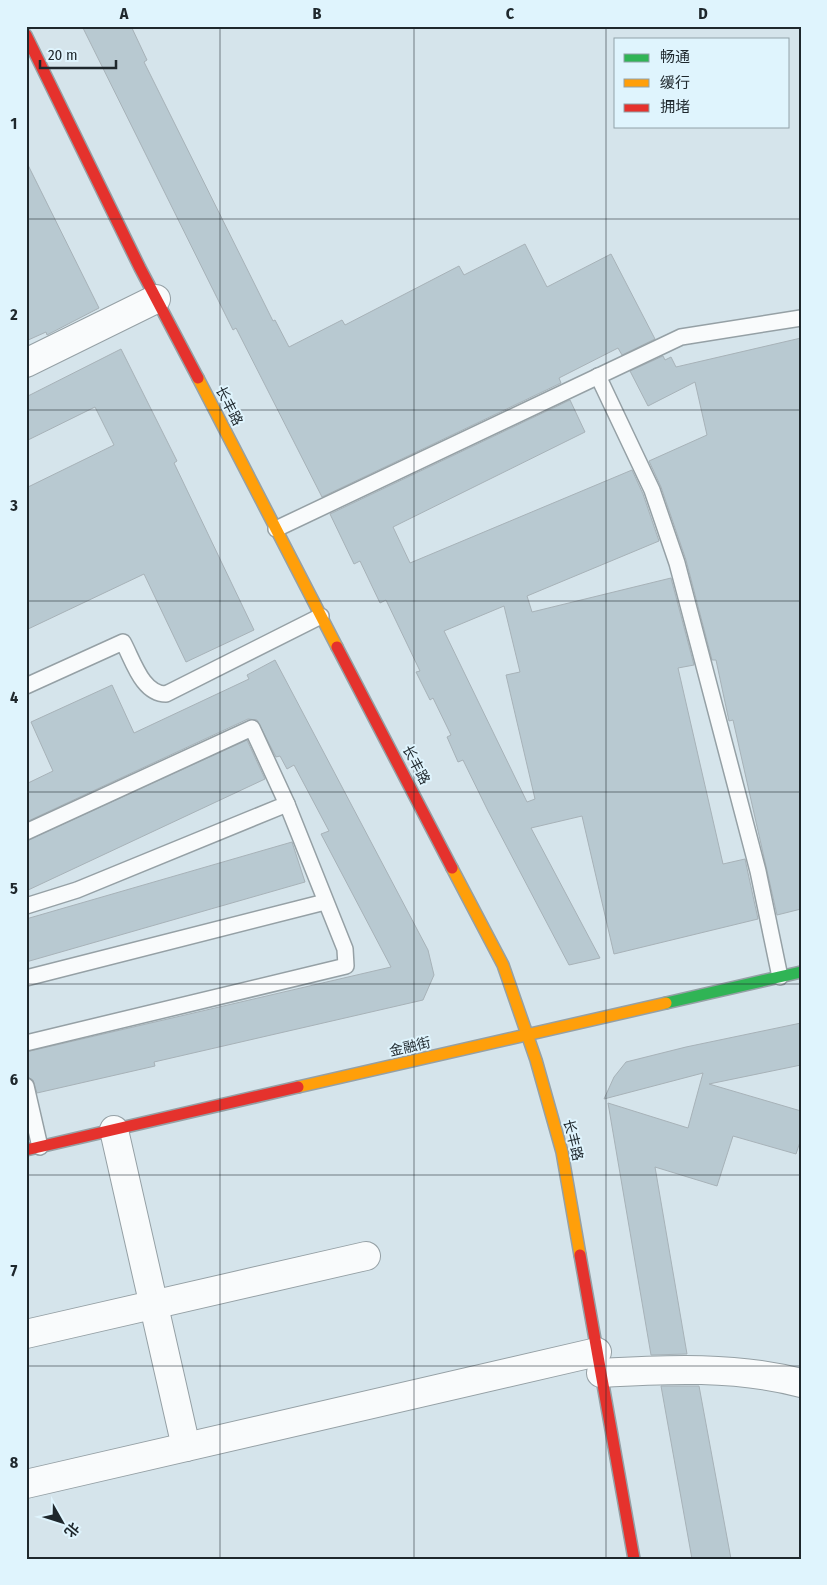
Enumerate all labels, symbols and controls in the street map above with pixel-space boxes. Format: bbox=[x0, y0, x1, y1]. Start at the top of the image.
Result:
text: A bbox=[119, 4, 129, 23]
text: B bbox=[313, 4, 322, 23]
text: C bbox=[506, 4, 515, 23]
text: D bbox=[698, 4, 708, 23]
scale bar bbox=[40, 38, 116, 70]
legend bbox=[614, 38, 790, 128]
text: 20 m bbox=[48, 46, 78, 64]
text: 畅通 bbox=[660, 48, 690, 66]
text: 缓行 bbox=[660, 74, 690, 92]
text: 拥堵 bbox=[660, 98, 690, 116]
text: 1 bbox=[11, 114, 17, 133]
text: 2 bbox=[9, 305, 18, 324]
street label: 长丰路 bbox=[212, 383, 246, 429]
text: 3 bbox=[9, 496, 18, 515]
text: 4 bbox=[10, 688, 18, 707]
street label: 长丰路 bbox=[399, 742, 433, 788]
text: 5 bbox=[10, 879, 18, 898]
street label: 金融街 bbox=[388, 1034, 432, 1060]
text: 6 bbox=[10, 1070, 18, 1089]
street label: 长丰路 bbox=[560, 1118, 586, 1162]
text: 7 bbox=[11, 1261, 18, 1280]
text: 8 bbox=[10, 1453, 19, 1472]
north arrow bbox=[38, 1498, 88, 1548]
text: 北 bbox=[61, 1519, 83, 1541]

